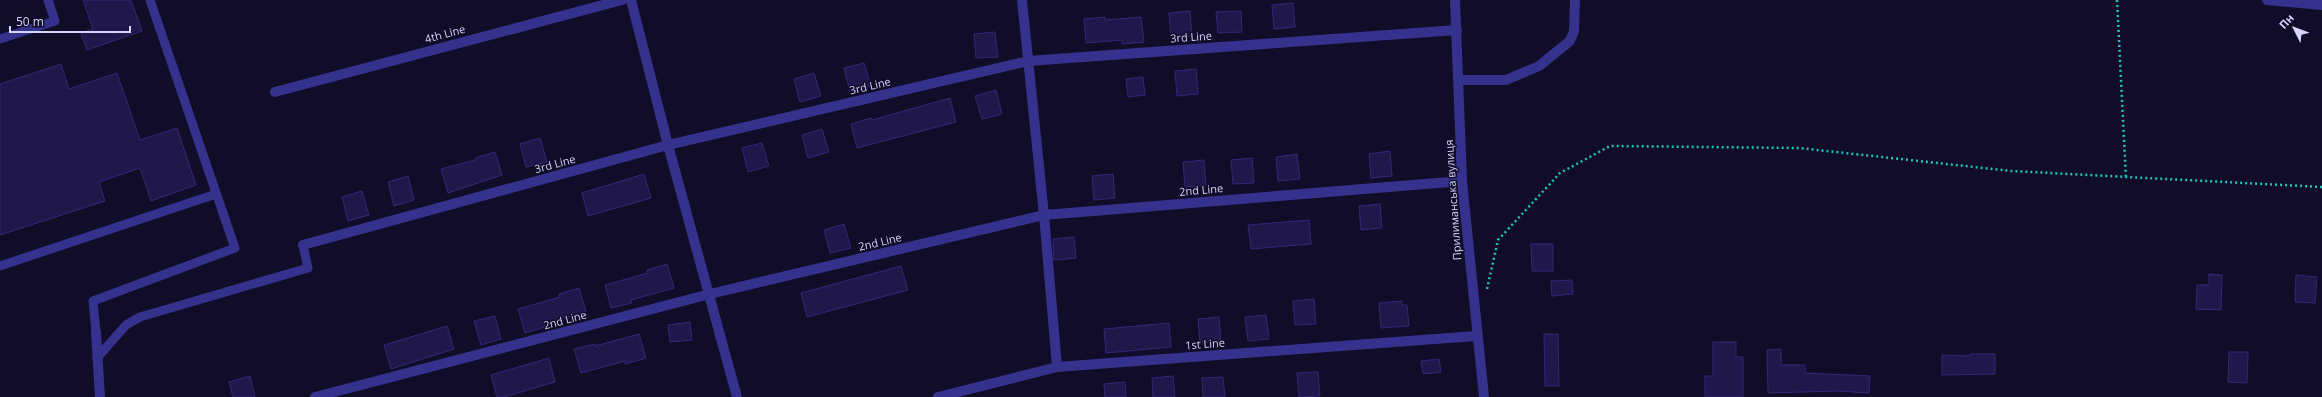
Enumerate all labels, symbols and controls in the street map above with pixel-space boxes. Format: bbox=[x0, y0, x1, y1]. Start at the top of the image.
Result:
scale bar bbox=[10, 8, 130, 34]
north arrow bbox=[2274, 8, 2314, 48]
text: Пн bbox=[2275, 10, 2297, 32]
text: 50 m bbox=[16, 13, 44, 30]
street label: 4th Line bbox=[423, 21, 467, 46]
street label: 3rd Line bbox=[1170, 28, 1212, 45]
street label: 3rd Line bbox=[848, 74, 892, 98]
street label: Прилиманська вулиця bbox=[1441, 139, 1464, 261]
street label: 3rd Line bbox=[533, 151, 577, 176]
street label: 2nd Line bbox=[1178, 180, 1224, 199]
street label: 2nd Line bbox=[857, 229, 903, 254]
street label: 2nd Line bbox=[542, 307, 588, 332]
street label: 1st Line bbox=[1185, 335, 1225, 352]

